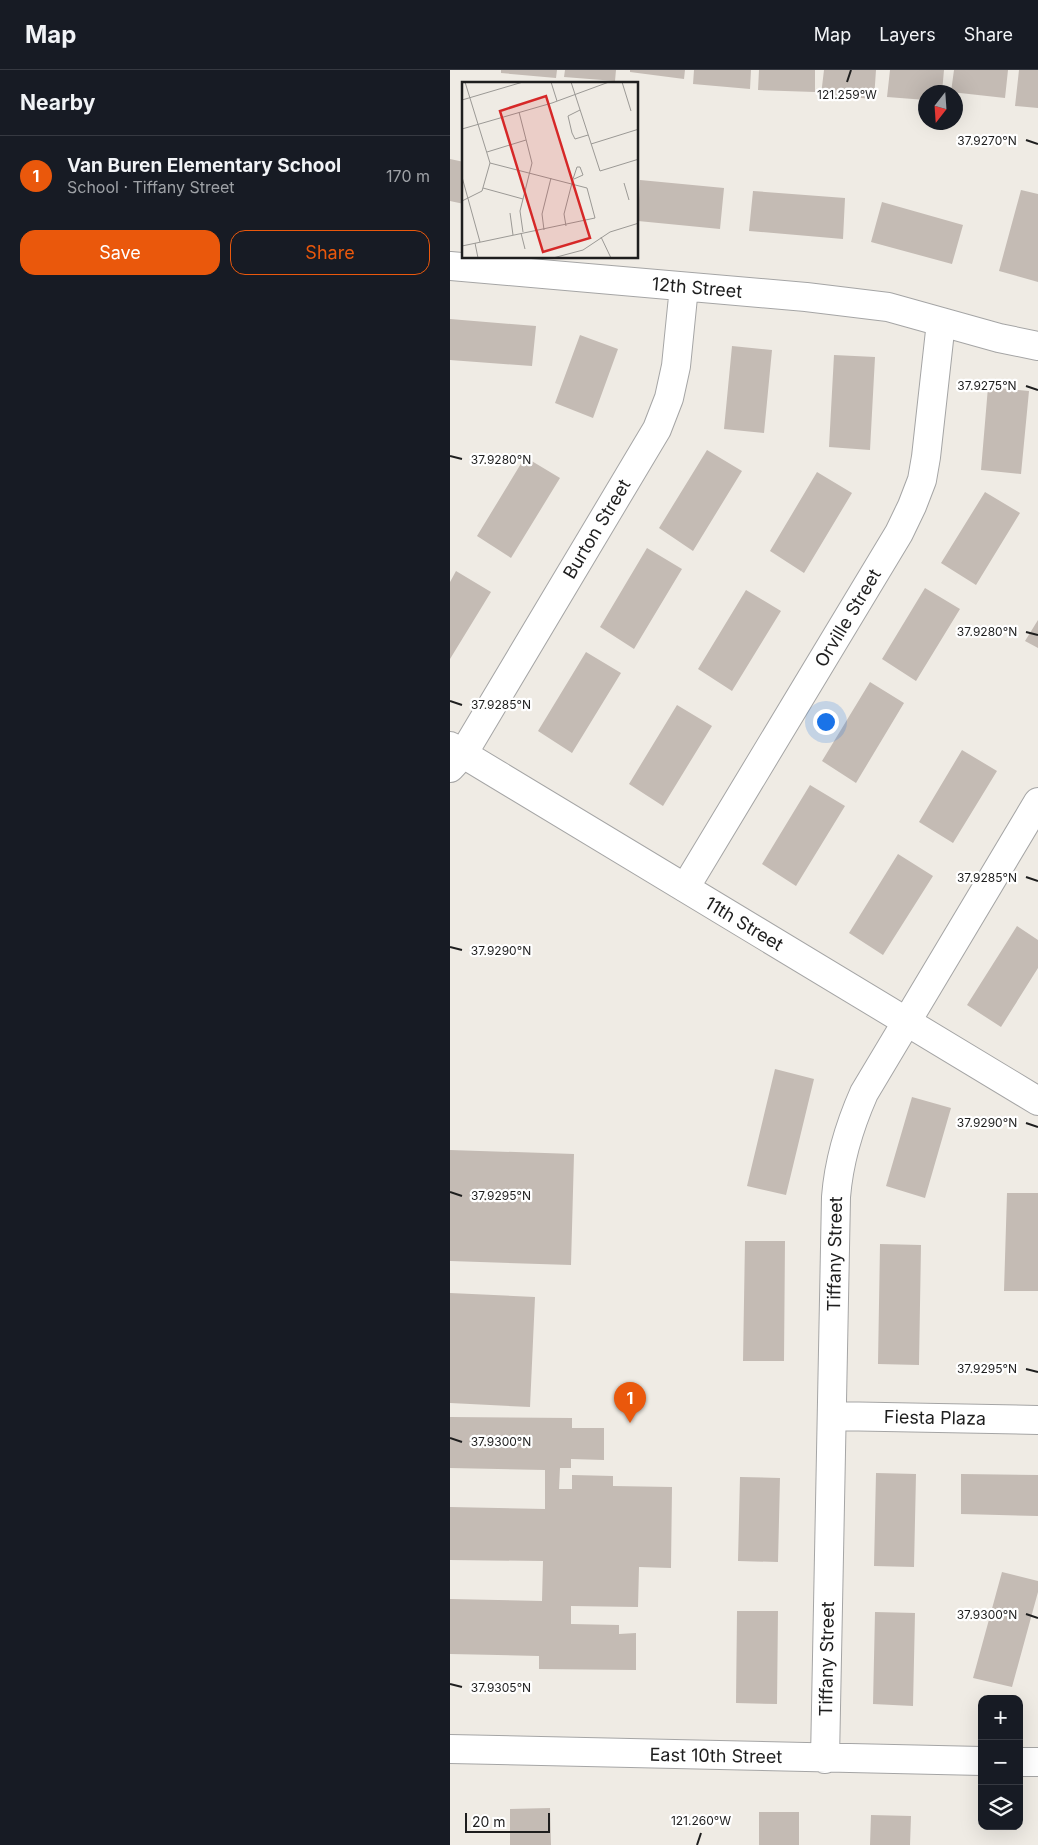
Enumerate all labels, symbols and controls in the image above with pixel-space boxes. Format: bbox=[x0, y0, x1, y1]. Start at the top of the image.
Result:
text: Map bbox=[25, 20, 76, 49]
text: Map bbox=[814, 24, 851, 45]
text: Layers bbox=[879, 24, 936, 45]
text: Share bbox=[964, 24, 1013, 45]
inset map bbox=[462, 82, 639, 259]
north arrow bbox=[918, 85, 963, 130]
text: 121.259°W bbox=[817, 87, 877, 102]
text: Nearby bbox=[20, 90, 95, 115]
text: 37.9270°N bbox=[957, 133, 1017, 148]
text: Van Buren Elementary School bbox=[67, 154, 341, 177]
text: 1 bbox=[33, 166, 39, 186]
text: 170 m bbox=[386, 166, 430, 186]
text: School · Tiffany Street bbox=[67, 177, 235, 197]
button: Save bbox=[20, 230, 220, 275]
button: Share bbox=[230, 230, 430, 275]
street label: 12th Street bbox=[651, 273, 743, 302]
text: 37.9275°N bbox=[957, 378, 1017, 393]
text: 37.9280°N bbox=[471, 452, 531, 467]
street label: Burton Street bbox=[559, 475, 635, 582]
street label: Orville Street bbox=[810, 565, 885, 670]
text: 37.9280°N bbox=[957, 624, 1017, 639]
text: 37.9285°N bbox=[471, 697, 531, 712]
your location bbox=[813, 709, 839, 735]
text: 37.9285°N bbox=[957, 870, 1017, 885]
street label: 11th Street bbox=[701, 892, 787, 955]
text: 37.9290°N bbox=[471, 943, 531, 958]
text: 37.9290°N bbox=[957, 1115, 1017, 1130]
text: 37.9295°N bbox=[471, 1188, 531, 1203]
street label: Tiffany Street bbox=[823, 1196, 846, 1312]
text: 37.9295°N bbox=[957, 1361, 1017, 1376]
pin: 1 bbox=[614, 1382, 646, 1423]
street label: Fiesta Plaza bbox=[884, 1406, 986, 1429]
text: 37.9300°N bbox=[471, 1434, 531, 1449]
street label: Tiffany Street bbox=[815, 1601, 838, 1717]
text: 37.9300°N bbox=[957, 1607, 1017, 1622]
text: 37.9305°N bbox=[471, 1680, 531, 1695]
map controls bbox=[978, 1695, 1023, 1830]
button: + bbox=[978, 1695, 1023, 1740]
button: − bbox=[978, 1740, 1023, 1785]
street label: East 10th Street bbox=[649, 1744, 783, 1767]
button: layers bbox=[978, 1785, 1023, 1830]
scale bar bbox=[465, 1810, 550, 1833]
text: 20 m bbox=[472, 1813, 506, 1830]
text: 121.260°W bbox=[671, 1813, 731, 1828]

